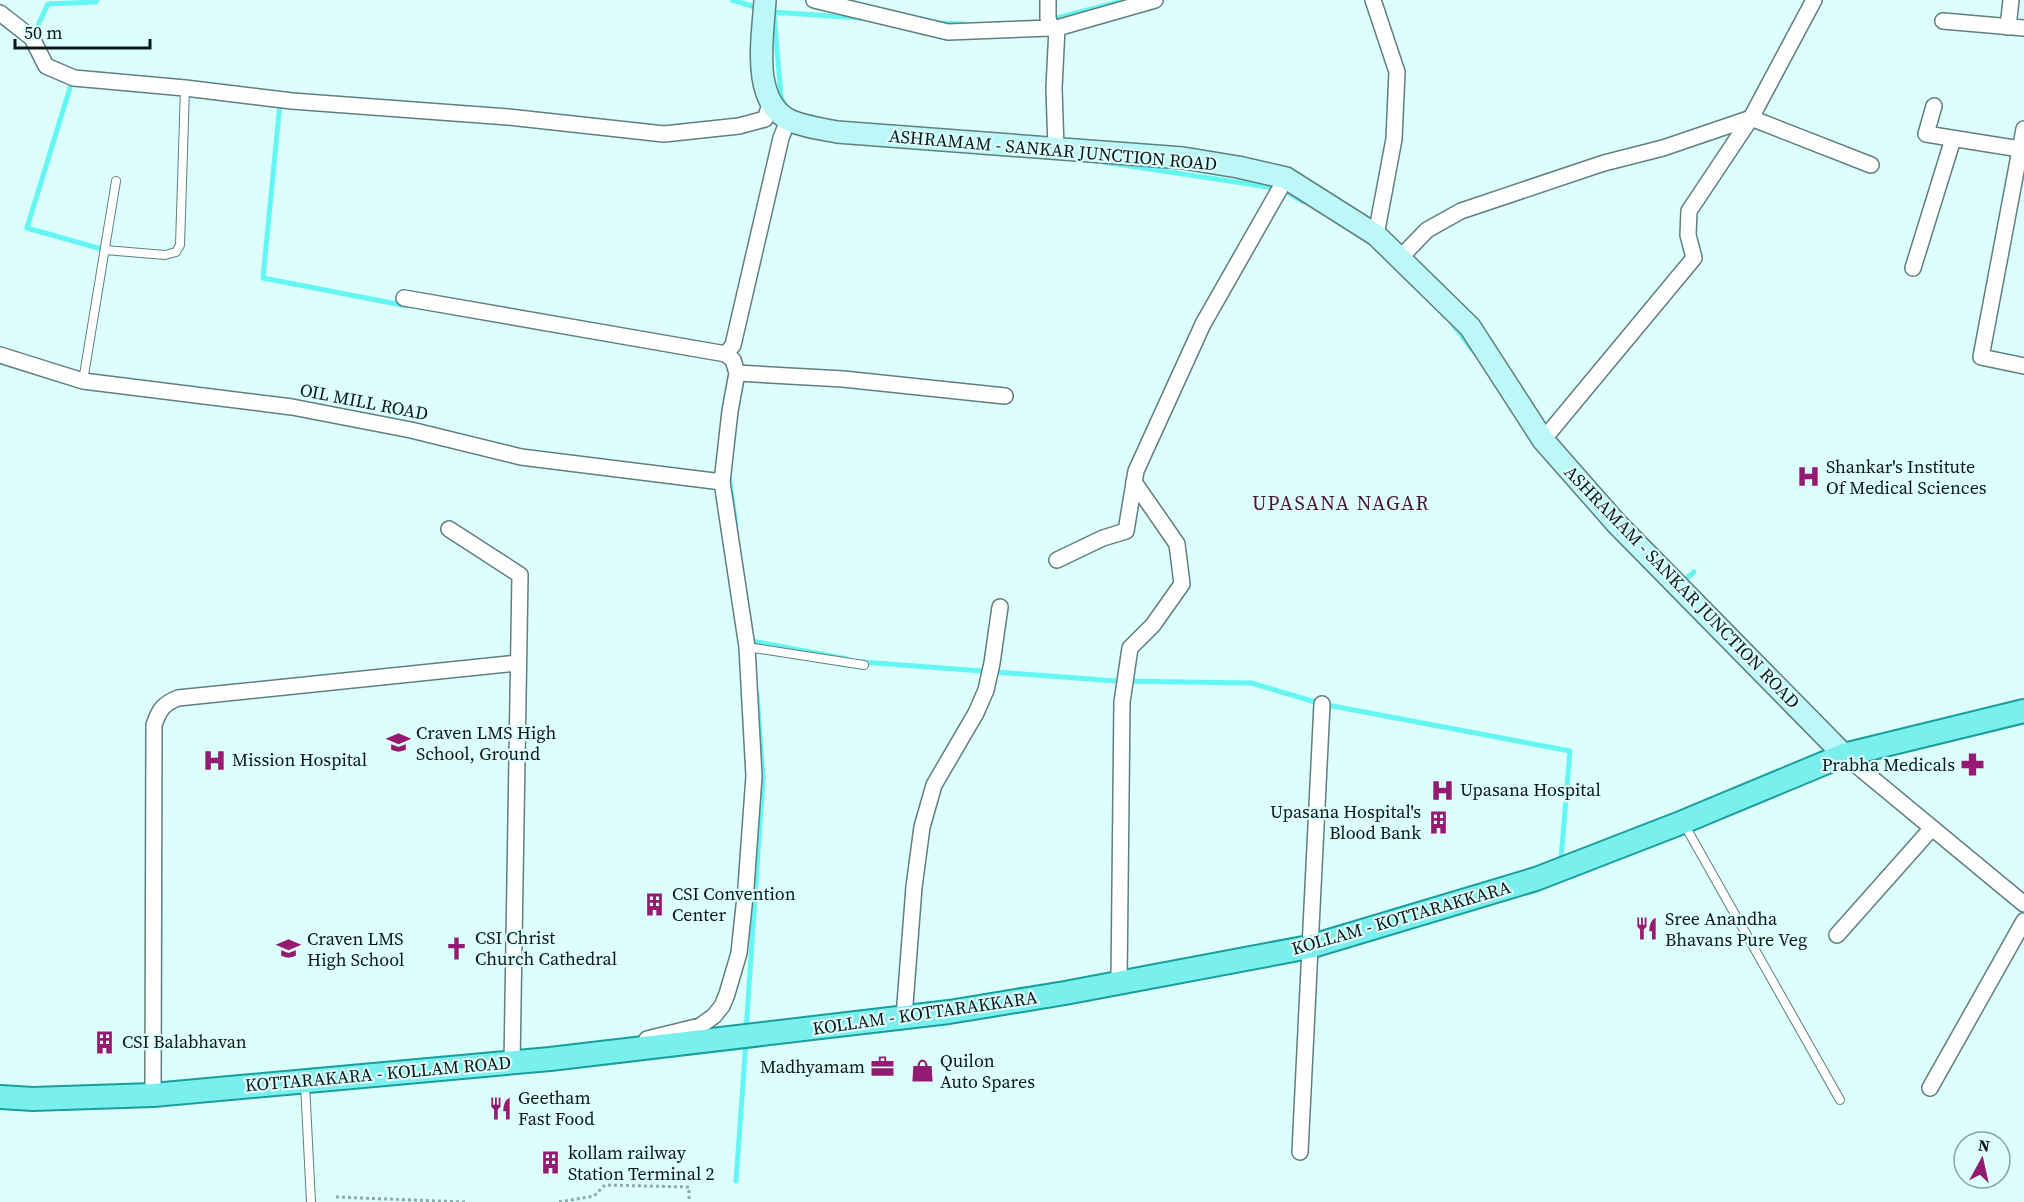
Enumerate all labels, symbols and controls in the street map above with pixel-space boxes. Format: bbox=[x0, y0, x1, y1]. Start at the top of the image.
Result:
scale bar bbox=[15, 12, 150, 50]
text: 50 m bbox=[24, 20, 62, 45]
street label: ASHRAMAM - SANKAR JUNCTION ROAD bbox=[888, 123, 1218, 176]
street label: OIL MILL ROAD bbox=[298, 377, 430, 426]
place label: Shankar's Institute Of Medical Sciences bbox=[1826, 454, 1987, 500]
street label: ASHRAMAM - SANKAR JUNCTION ROAD bbox=[1559, 460, 1806, 714]
hospital icon: Shankar's Institute Of Medical Sciences bbox=[1795, 464, 1821, 490]
district label: UPASANA NAGAR bbox=[1252, 489, 1430, 517]
place label: Craven LMS High School, Ground bbox=[416, 720, 556, 766]
school or university icon: Craven LMS High School, Ground bbox=[385, 730, 411, 756]
hospital icon: Mission Hospital bbox=[201, 747, 227, 773]
place label: Mission Hospital bbox=[232, 747, 367, 772]
place label: Prabha Medicals bbox=[1822, 752, 1955, 777]
pharmacy icon: Prabha Medicals bbox=[1960, 752, 1986, 778]
hospital icon: Upasana Hospital bbox=[1429, 777, 1455, 803]
place label: Upasana Hospital bbox=[1460, 777, 1601, 802]
place label: Upasana Hospital's Blood Bank bbox=[1270, 799, 1421, 845]
building icon: Upasana Hospital's Blood Bank bbox=[1426, 809, 1452, 835]
street label: KOLLAM - KOTTARAKKARA bbox=[1288, 874, 1513, 961]
place label: CSI Convention Center bbox=[672, 881, 796, 927]
building icon: CSI Convention Center bbox=[641, 891, 667, 917]
place label: Sree Anandha Bhavans Pure Veg bbox=[1665, 906, 1807, 952]
restaurant icon: Sree Anandha Bhavans Pure Veg bbox=[1634, 916, 1660, 942]
place label: CSI Christ Church Cathedral bbox=[475, 925, 617, 971]
place label: Craven LMS High School bbox=[307, 926, 404, 972]
church icon: CSI Christ Church Cathedral bbox=[444, 935, 470, 961]
school or university icon: Craven LMS High School bbox=[276, 936, 302, 962]
street label: KOLLAM - KOTTARAKKARA bbox=[811, 984, 1039, 1041]
building icon: CSI Balabhavan bbox=[91, 1029, 117, 1055]
place label: CSI Balabhavan bbox=[122, 1029, 247, 1054]
place label: Quilon Auto Spares bbox=[940, 1048, 1035, 1094]
street label: KOTTARAKARA - KOLLAM ROAD bbox=[244, 1049, 512, 1098]
place label: Madhyamam bbox=[760, 1054, 865, 1079]
office icon: Madhyamam bbox=[870, 1054, 896, 1080]
shop icon: Quilon Auto Spares bbox=[909, 1058, 935, 1084]
place label: Geetham Fast Food bbox=[518, 1085, 594, 1131]
restaurant icon: Geetham Fast Food bbox=[487, 1095, 513, 1121]
north arrow bbox=[1952, 1130, 2012, 1190]
text: N bbox=[1977, 1133, 1992, 1157]
place label: kollam railway Station Terminal 2 bbox=[568, 1140, 715, 1186]
building icon: kollam railway Station Terminal 2 bbox=[537, 1150, 563, 1176]

